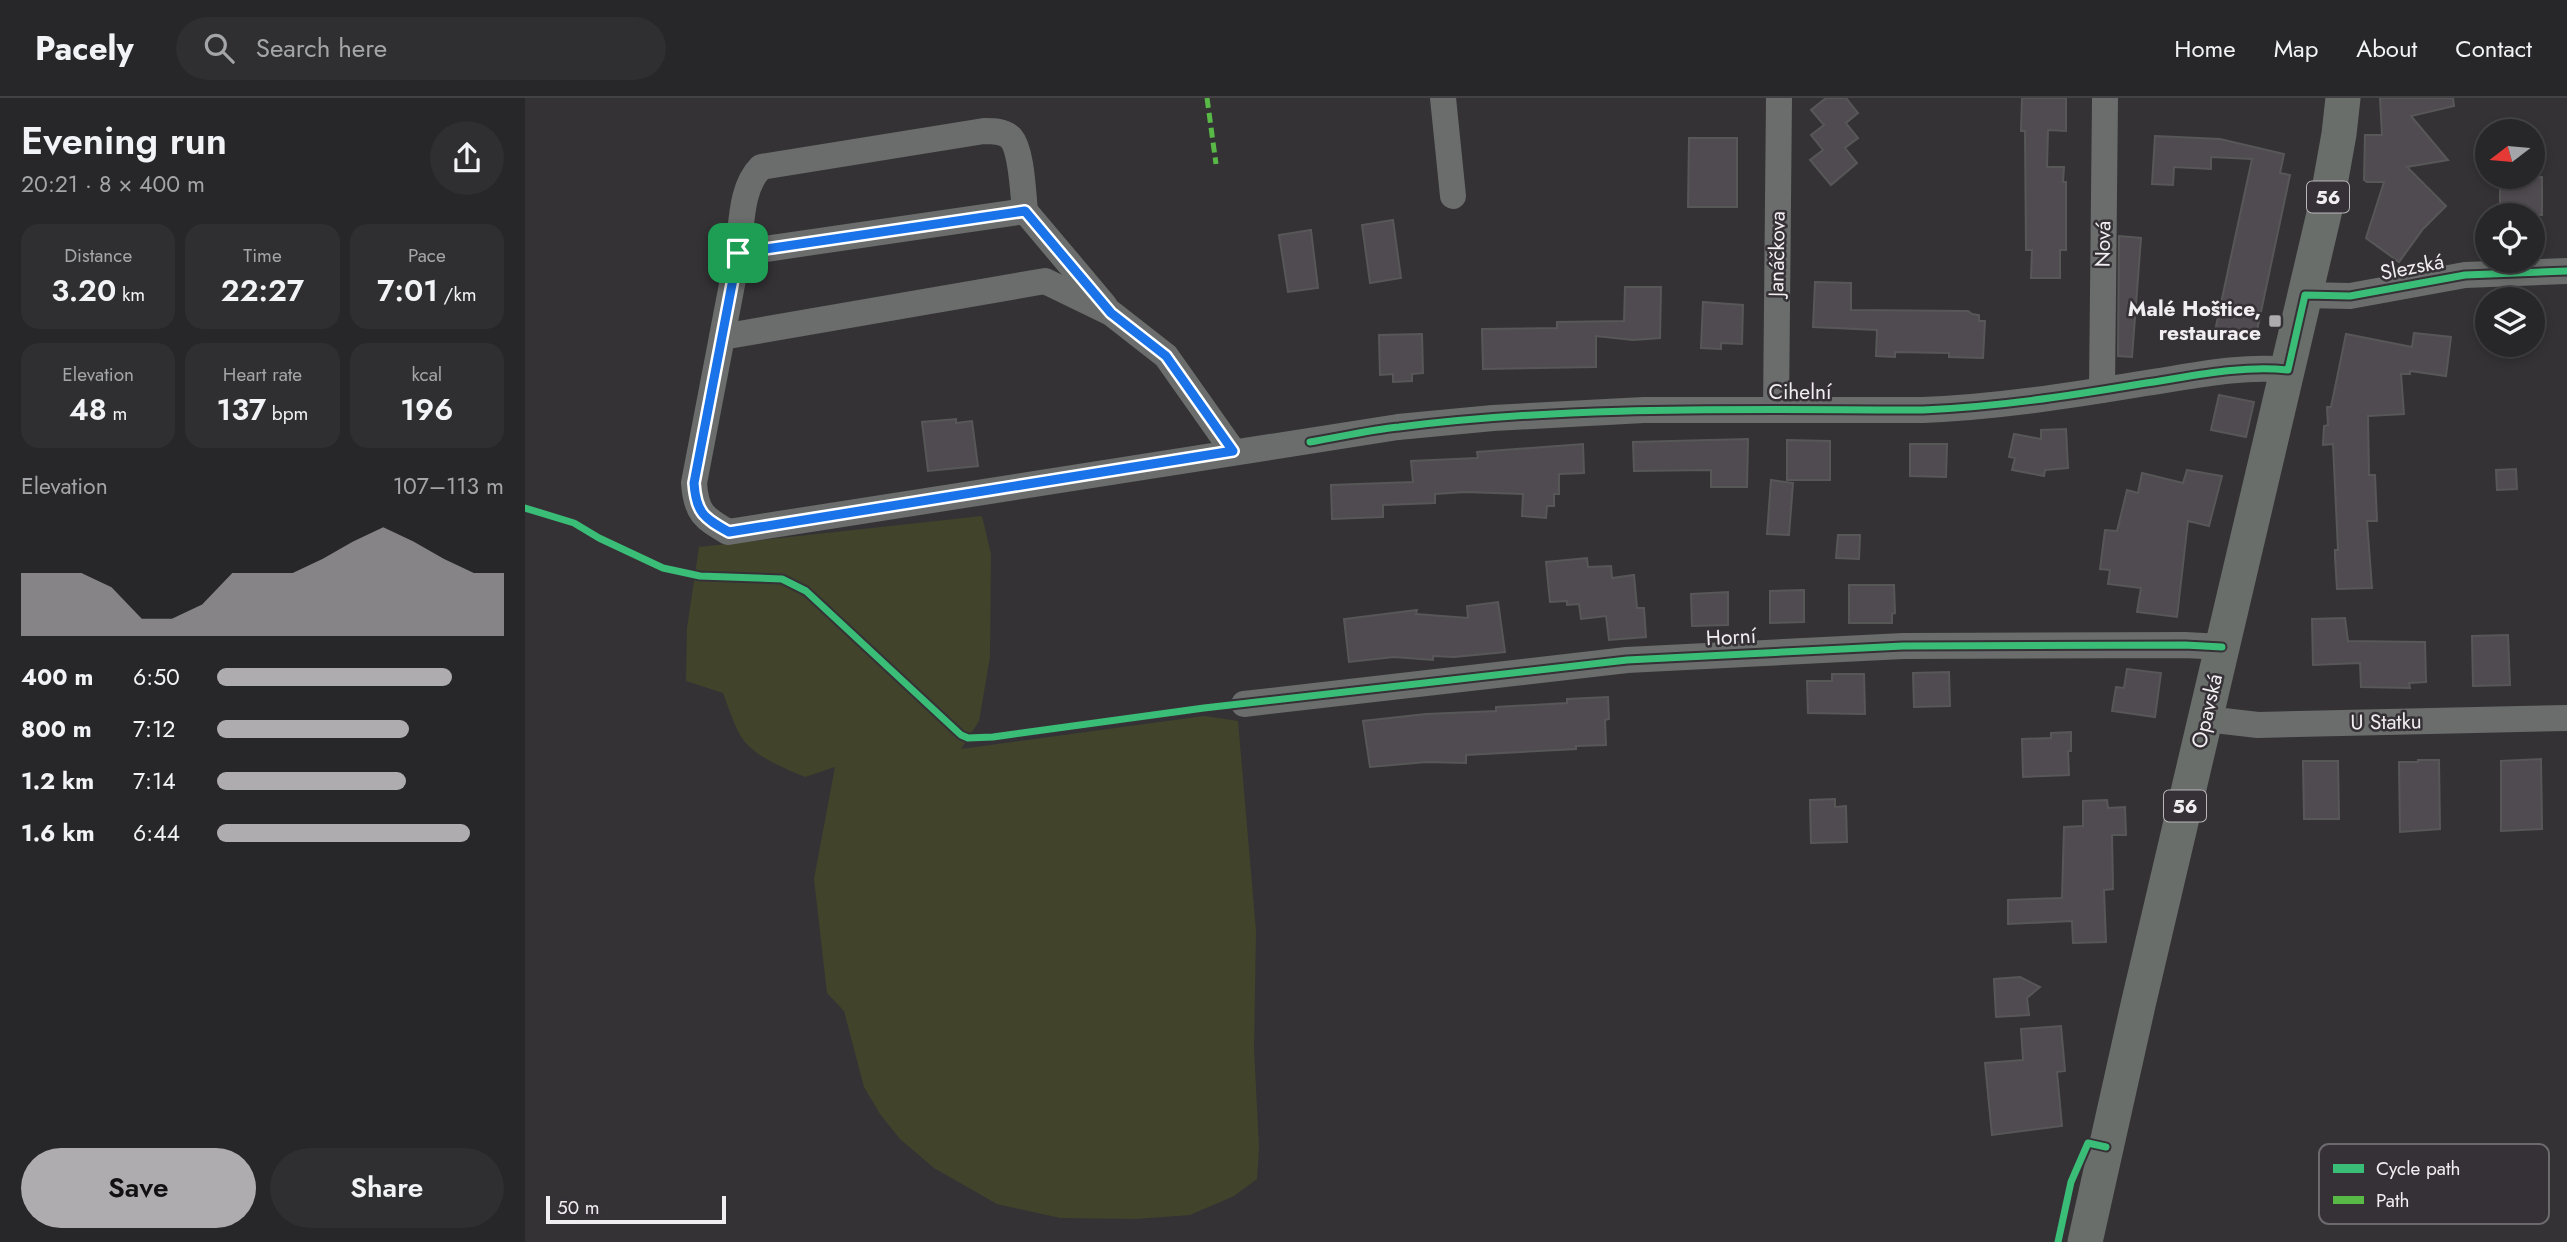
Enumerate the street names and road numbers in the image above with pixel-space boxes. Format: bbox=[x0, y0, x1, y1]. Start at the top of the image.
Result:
road number: 56 bbox=[2307, 181, 2349, 212]
street label: Janáčkova bbox=[1761, 211, 1793, 300]
street label: Nová bbox=[2088, 220, 2118, 268]
street label: Slezská bbox=[2378, 246, 2446, 288]
street label: Cihelní bbox=[1769, 377, 1833, 407]
street label: Horní bbox=[1705, 621, 1758, 653]
street label: Opavská bbox=[2184, 671, 2230, 751]
street label: U Statku bbox=[2350, 706, 2422, 738]
road number: 56 bbox=[2164, 790, 2206, 821]

